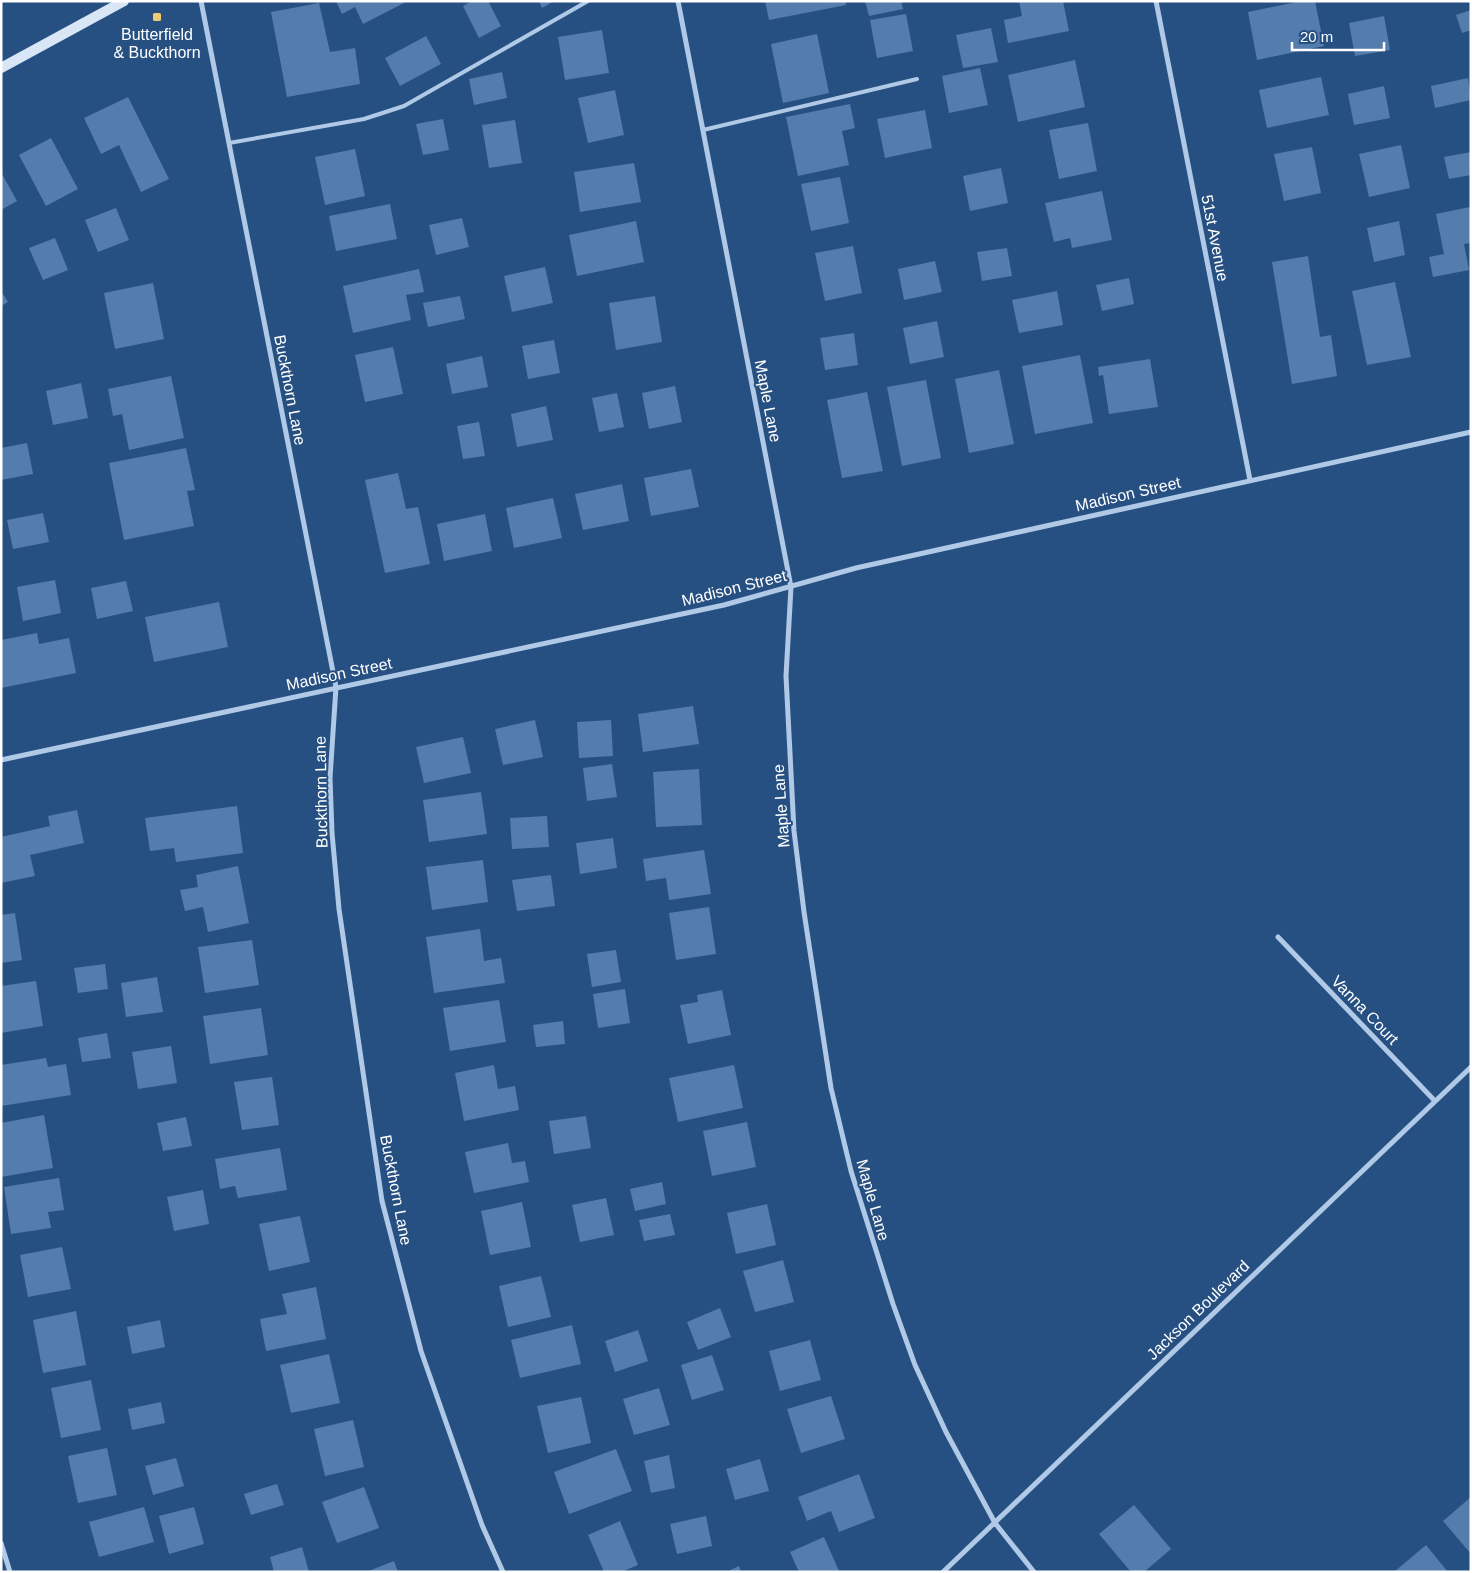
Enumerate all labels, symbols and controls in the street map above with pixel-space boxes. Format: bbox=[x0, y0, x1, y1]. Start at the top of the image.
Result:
marker: Butterfield & Buckthorn bbox=[151, 11, 163, 23]
scale bar bbox=[1292, 20, 1384, 52]
place label: Butterfield & Buckthorn bbox=[113, 26, 201, 61]
text: 20 m bbox=[1300, 28, 1333, 45]
street label: 51st Avenue bbox=[1198, 193, 1232, 283]
street label: Buckthorn Lane bbox=[271, 333, 309, 447]
street label: Maple Lane bbox=[752, 358, 784, 444]
street label: Madison Street bbox=[1074, 473, 1183, 514]
street label: Madison Street bbox=[680, 567, 789, 609]
street label: Madison Street bbox=[285, 654, 394, 694]
street label: Buckthorn Lane bbox=[312, 736, 330, 848]
street label: Maple Lane bbox=[770, 764, 792, 848]
street label: Vanna Court bbox=[1328, 972, 1402, 1048]
street label: Buckthorn Lane bbox=[377, 1133, 415, 1247]
street label: Maple Lane bbox=[853, 1157, 893, 1243]
street label: Jackson Boulevard bbox=[1143, 1257, 1253, 1363]

